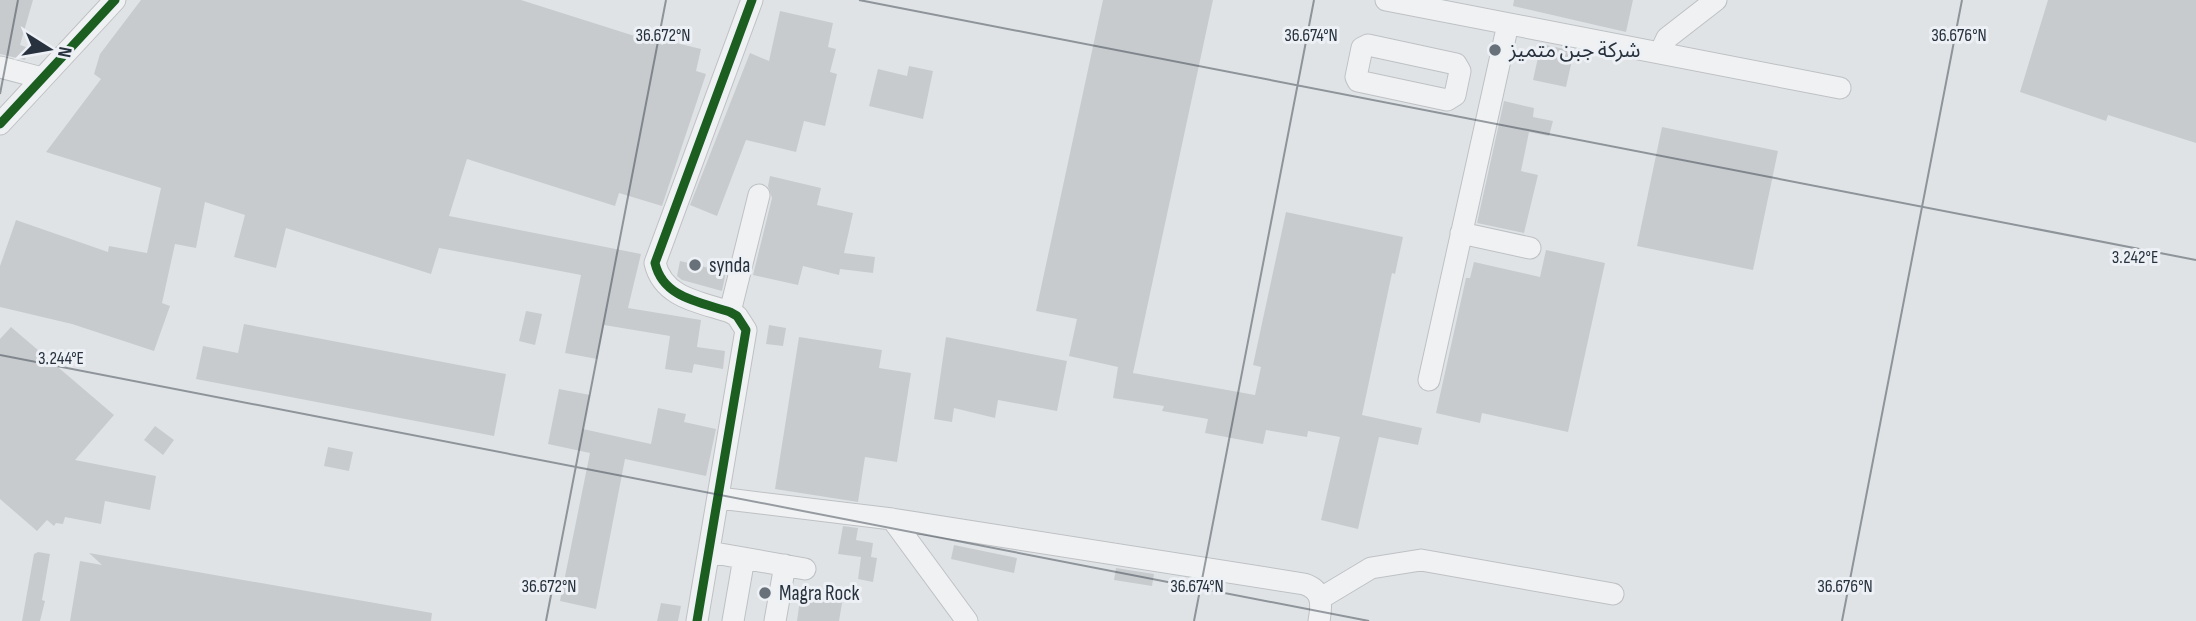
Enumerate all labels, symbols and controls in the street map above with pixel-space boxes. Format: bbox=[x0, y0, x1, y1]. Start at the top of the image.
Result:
north arrow bbox=[14, 14, 84, 84]
text: 36.672°N bbox=[635, 25, 691, 46]
text: 36.674°N bbox=[1284, 25, 1338, 46]
text: 36.676°N bbox=[1931, 25, 1987, 46]
place label: شركة جبن متميز bbox=[1508, 38, 1641, 63]
marker: شركة جبن متميز bbox=[1487, 42, 1503, 58]
text: N bbox=[52, 45, 76, 59]
text: 3.242°E bbox=[2112, 247, 2158, 268]
place label: synda bbox=[709, 253, 750, 278]
marker: synda bbox=[687, 257, 703, 273]
text: 3.244°E bbox=[38, 348, 84, 369]
text: 36.672°N bbox=[521, 576, 577, 597]
text: 36.674°N bbox=[1170, 576, 1224, 597]
text: 36.676°N bbox=[1817, 576, 1873, 597]
place label: Magra Rock bbox=[779, 581, 860, 606]
marker: Magra Rock bbox=[757, 585, 773, 601]

